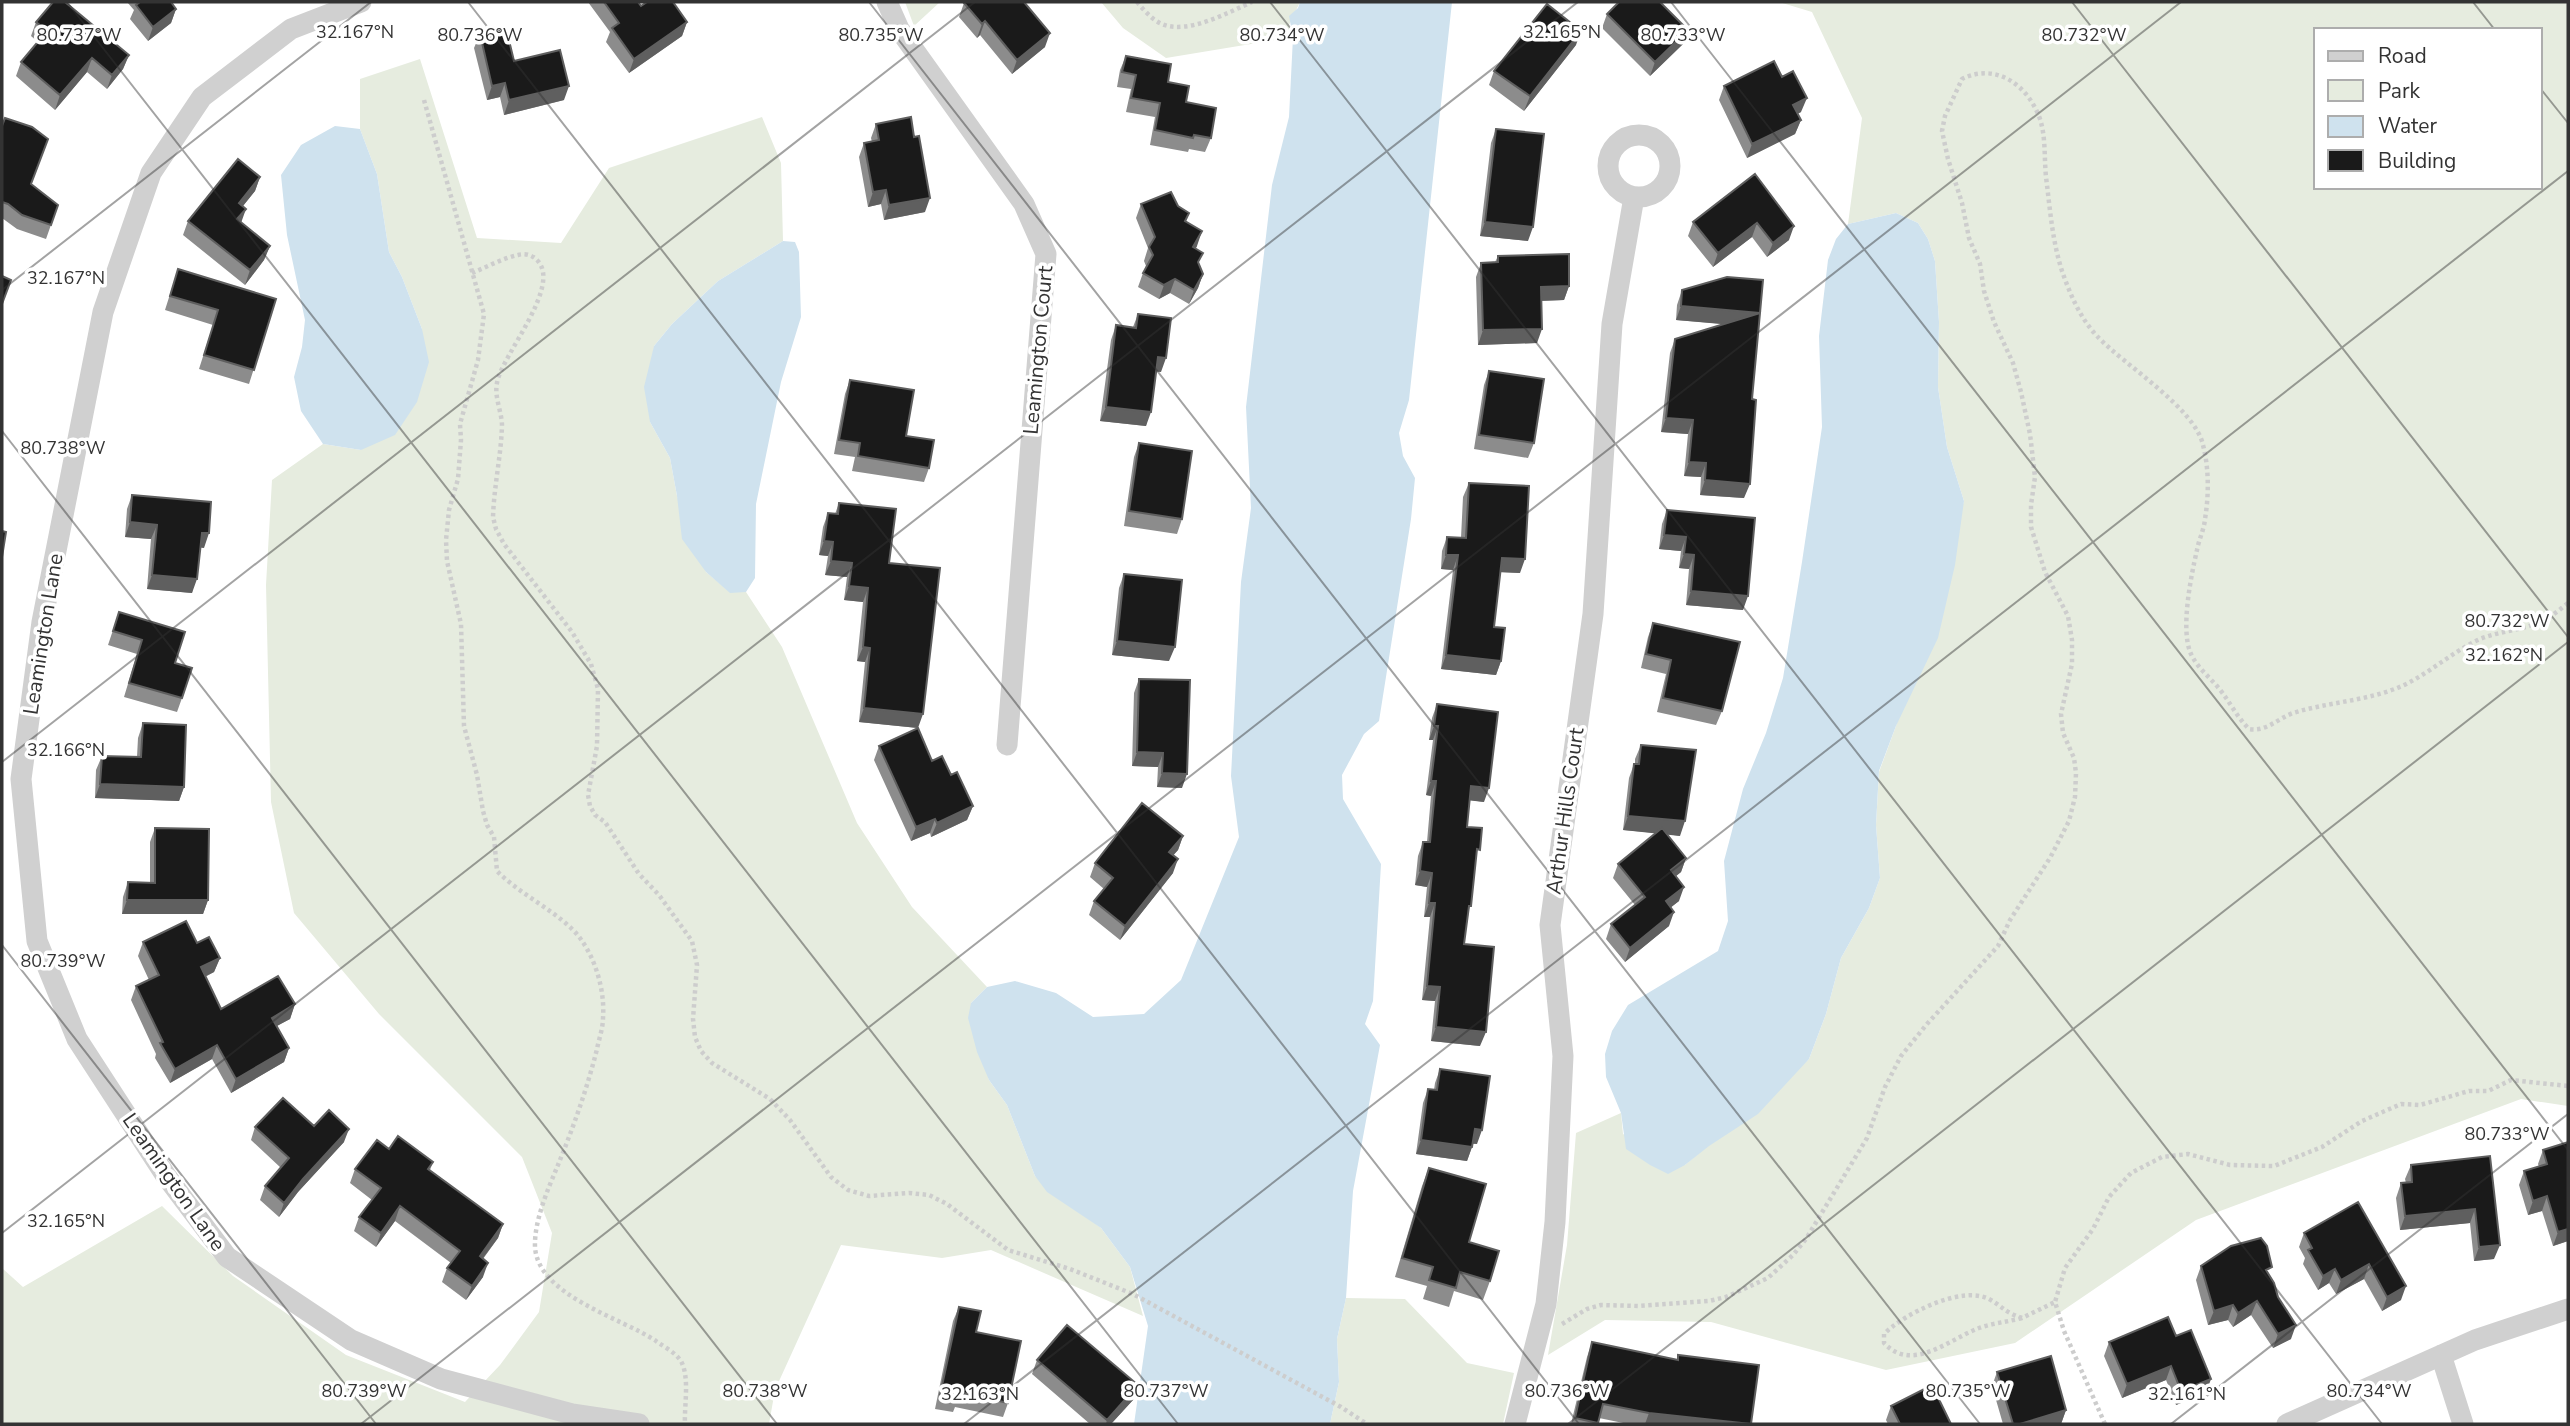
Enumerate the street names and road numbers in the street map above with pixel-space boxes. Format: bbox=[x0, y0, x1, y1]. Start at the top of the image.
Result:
street label: Leamington Court bbox=[1017, 264, 1059, 436]
street label: Leamington Lane bbox=[16, 552, 70, 716]
street label: Arthur Hills Court bbox=[1539, 725, 1591, 896]
street label: Leamington Lane bbox=[116, 1107, 232, 1257]

